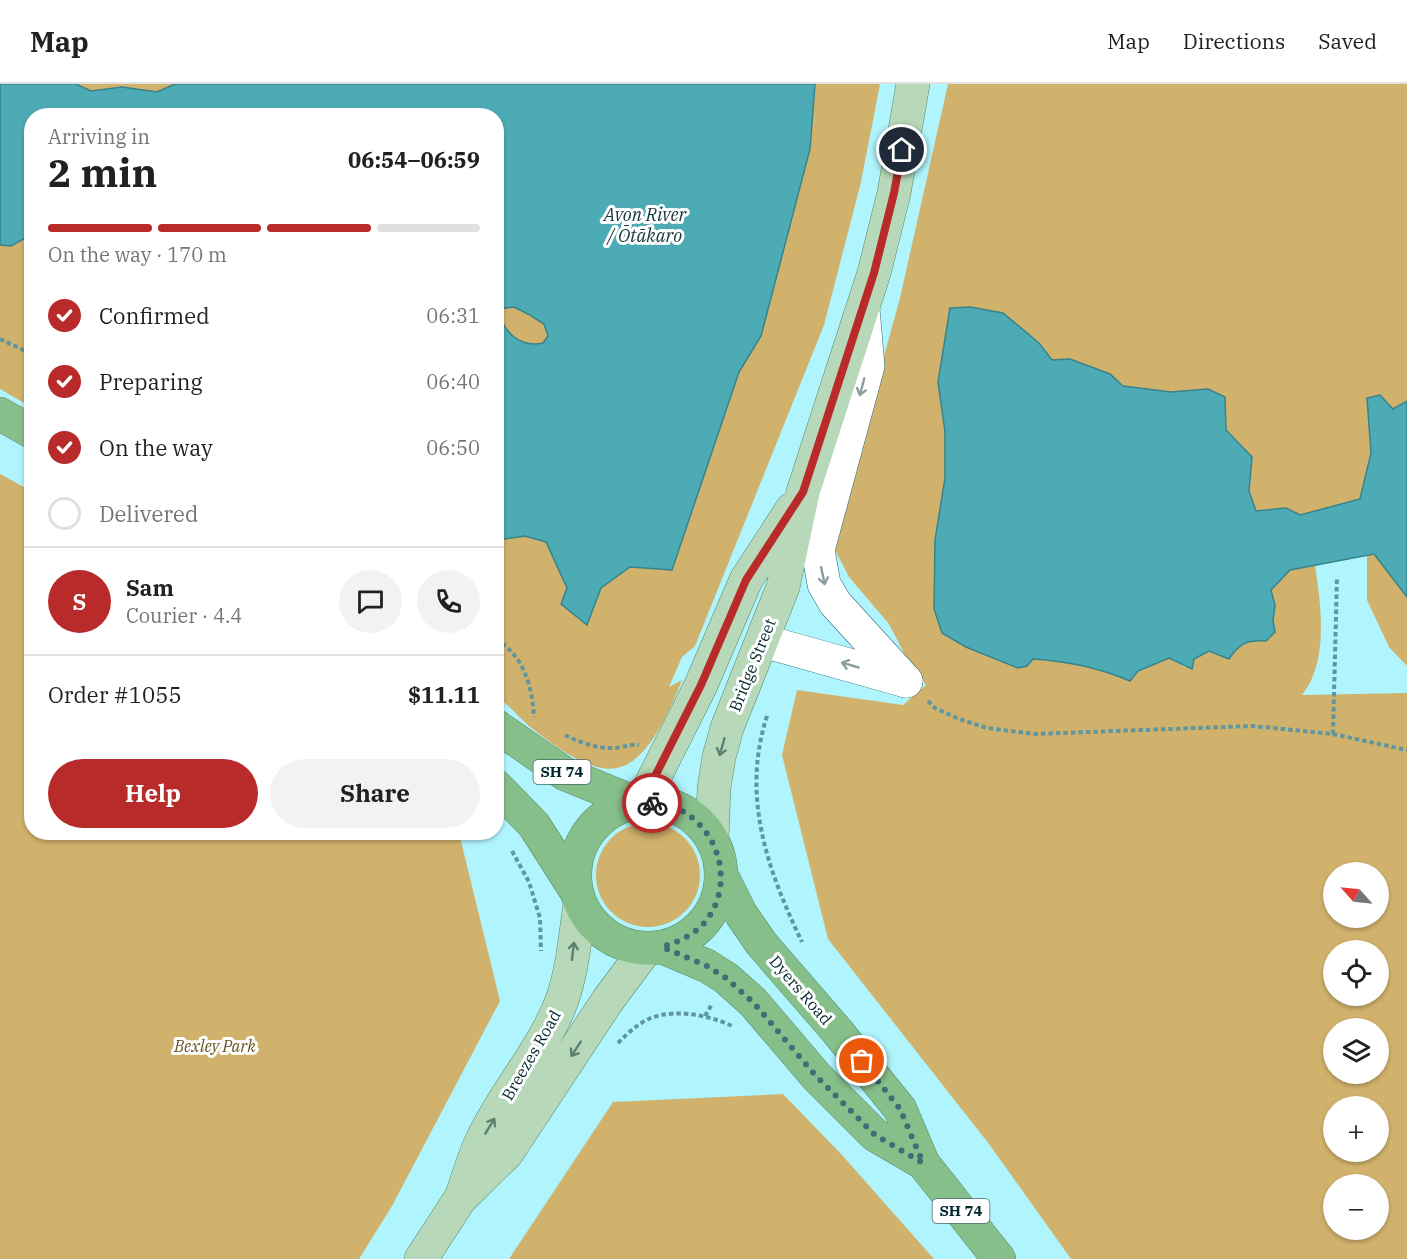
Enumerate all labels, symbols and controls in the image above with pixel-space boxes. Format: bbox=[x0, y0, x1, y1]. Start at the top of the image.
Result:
text: Map bbox=[30, 23, 89, 60]
text: Map bbox=[1107, 27, 1150, 55]
text: Directions bbox=[1183, 27, 1285, 55]
text: Saved bbox=[1318, 27, 1377, 55]
text: Arriving in bbox=[48, 123, 150, 150]
pin bbox=[876, 124, 927, 175]
icon: home bbox=[885, 133, 918, 166]
text: 06:54–06:59 bbox=[348, 145, 480, 174]
text: 2 min bbox=[48, 147, 157, 198]
water label: Avon River / Ōtākaro bbox=[603, 203, 687, 247]
text: On the way · 170 m bbox=[48, 241, 227, 268]
icon: check bbox=[48, 299, 81, 332]
text: Confirmed bbox=[99, 301, 210, 330]
text: 06:31 bbox=[426, 302, 480, 329]
icon: check bbox=[48, 365, 81, 398]
text: Preparing bbox=[99, 367, 203, 396]
text: 06:40 bbox=[426, 368, 480, 395]
one-way arrow bbox=[856, 377, 868, 396]
icon: check bbox=[48, 431, 81, 464]
text: On the way bbox=[99, 433, 213, 462]
text: 06:50 bbox=[426, 434, 480, 461]
text: Delivered bbox=[99, 499, 198, 528]
one-way arrow bbox=[818, 566, 829, 585]
button: chat bbox=[339, 570, 402, 633]
button: phone bbox=[417, 570, 480, 633]
text: Sam bbox=[126, 573, 174, 602]
text: S bbox=[73, 587, 86, 616]
text: Courier · 4.4 bbox=[126, 602, 242, 629]
street label: Bridge Street bbox=[724, 615, 780, 714]
one-way arrow bbox=[841, 659, 860, 670]
text: Order #1055 bbox=[48, 680, 182, 709]
text: $11.11 bbox=[408, 680, 480, 709]
one-way arrow bbox=[716, 737, 727, 756]
button: Help bbox=[48, 759, 258, 828]
button: Share bbox=[270, 759, 480, 828]
road number: SH 74 bbox=[534, 760, 590, 784]
courier bbox=[622, 773, 682, 833]
icon: bike bbox=[636, 787, 669, 820]
north arrow bbox=[1323, 862, 1389, 928]
map controls bbox=[1323, 862, 1389, 1240]
button: locate bbox=[1323, 940, 1389, 1006]
one-way arrow bbox=[567, 942, 578, 962]
street label: Dyers Road bbox=[766, 951, 837, 1029]
street label: Breezes Road bbox=[497, 1006, 565, 1104]
button: layers bbox=[1323, 1018, 1389, 1084]
pin bbox=[836, 1035, 887, 1086]
park label: Bexley Park bbox=[173, 1036, 256, 1056]
one-way arrow bbox=[569, 1040, 581, 1057]
icon: bag bbox=[845, 1044, 878, 1077]
button: + bbox=[1323, 1096, 1389, 1162]
one-way arrow bbox=[485, 1118, 497, 1135]
button: − bbox=[1323, 1174, 1389, 1240]
road number: SH 74 bbox=[932, 1199, 990, 1223]

